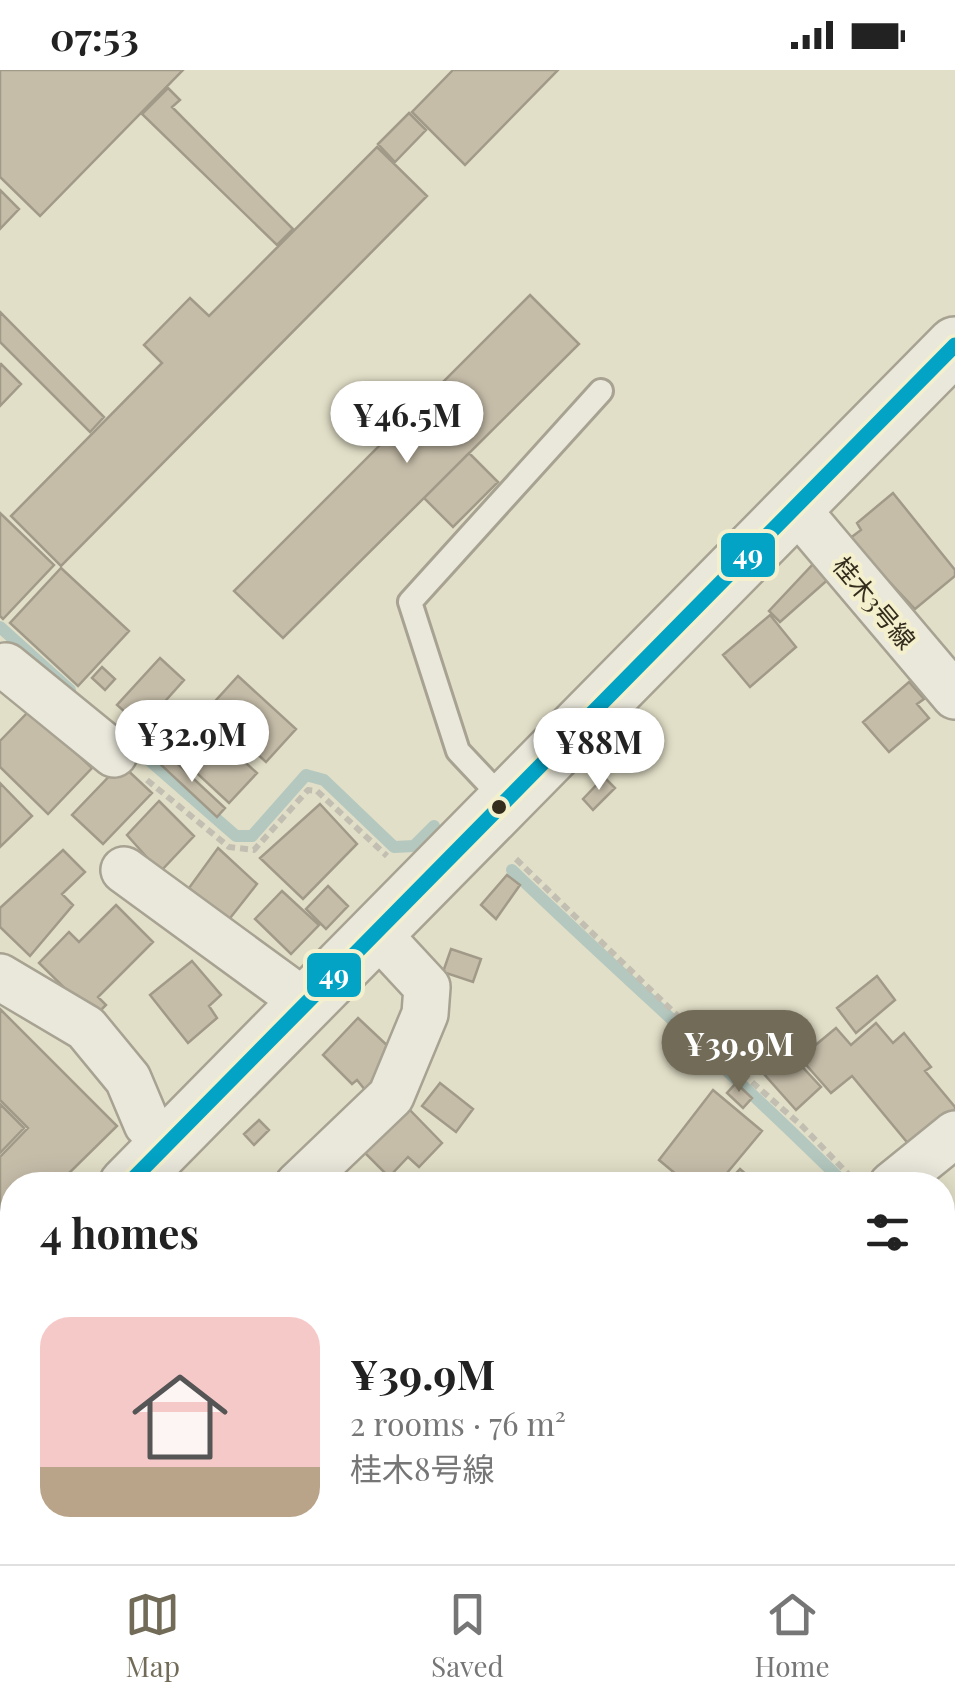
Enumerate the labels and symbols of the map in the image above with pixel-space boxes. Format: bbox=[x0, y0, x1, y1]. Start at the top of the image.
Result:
pin: ¥46.5M bbox=[326, 381, 488, 466]
line badge: 49 bbox=[719, 531, 777, 579]
text: 49 bbox=[733, 535, 763, 572]
street label: 桂木3号線 bbox=[827, 549, 923, 655]
pin: ¥32.9M bbox=[111, 700, 273, 785]
pin: ¥88M bbox=[540, 708, 658, 793]
unlabelled marker bbox=[489, 797, 509, 817]
line badge: 49 bbox=[305, 951, 363, 999]
text: 49 bbox=[319, 955, 349, 992]
pin: ¥39.9M bbox=[658, 1010, 820, 1095]

